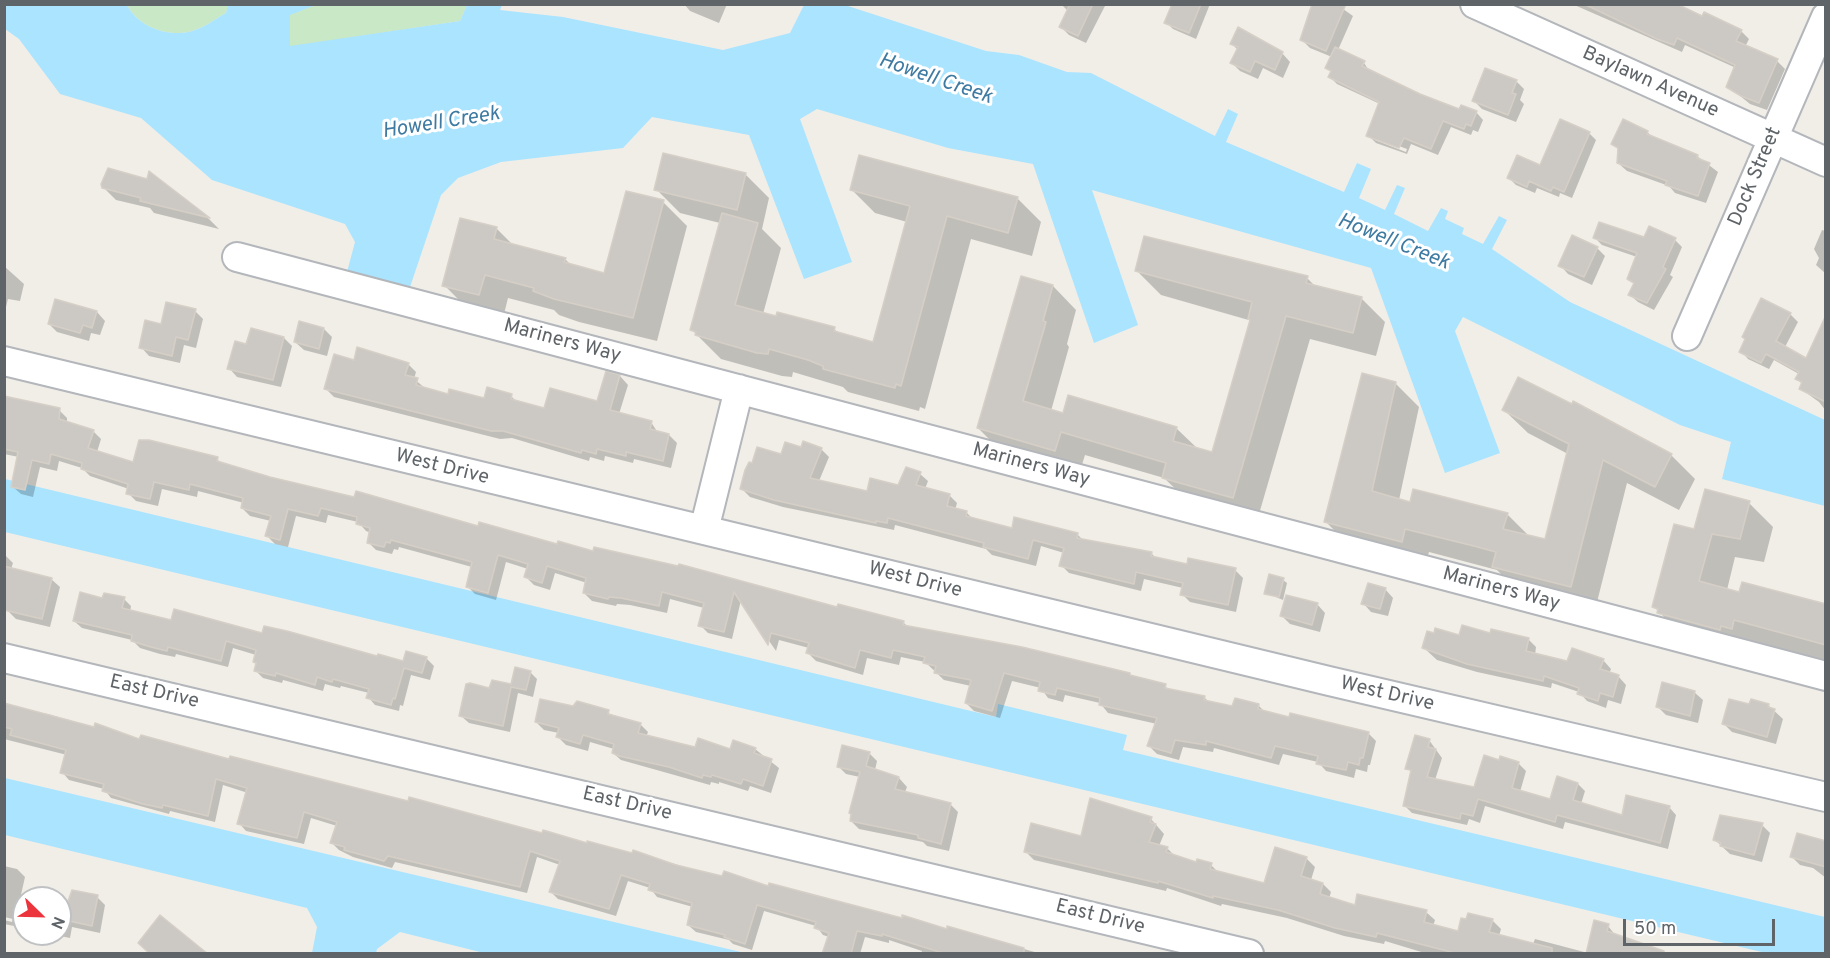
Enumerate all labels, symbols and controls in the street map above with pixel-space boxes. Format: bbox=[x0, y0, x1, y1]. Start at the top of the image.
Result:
street label: Baylawn Avenue bbox=[1578, 42, 1722, 124]
water label: Howell Creek bbox=[875, 49, 995, 111]
water label: Howell Creek bbox=[381, 102, 501, 146]
street label: Dock Street bbox=[1724, 124, 1788, 230]
water label: Howell Creek bbox=[1333, 209, 1453, 277]
street label: Mariners Way bbox=[501, 315, 623, 369]
street label: Mariners Way bbox=[970, 439, 1092, 493]
street label: West Drive bbox=[393, 445, 491, 491]
street label: West Drive bbox=[866, 558, 964, 604]
street label: Mariners Way bbox=[1440, 563, 1562, 617]
street label: East Drive bbox=[107, 671, 201, 715]
street label: West Drive bbox=[1338, 673, 1436, 717]
street label: East Drive bbox=[580, 783, 674, 827]
north arrow bbox=[12, 886, 72, 946]
street label: East Drive bbox=[1053, 895, 1147, 941]
scale bar bbox=[1626, 907, 1778, 945]
text: N bbox=[45, 913, 68, 931]
text: 50 m bbox=[1634, 918, 1676, 941]

